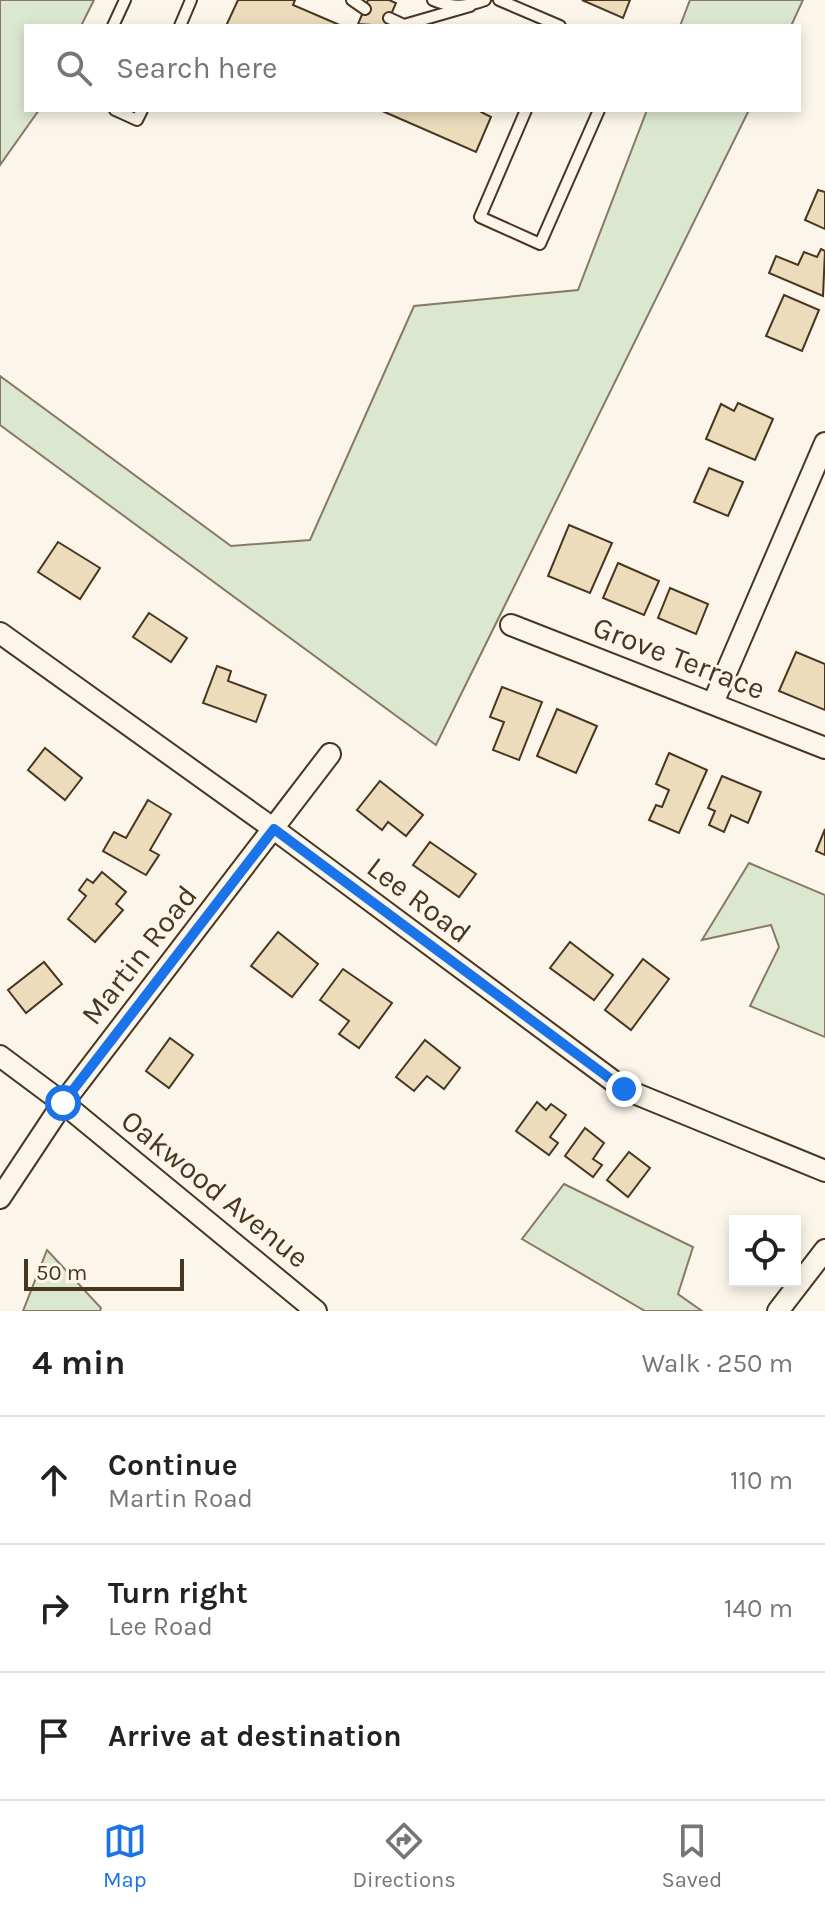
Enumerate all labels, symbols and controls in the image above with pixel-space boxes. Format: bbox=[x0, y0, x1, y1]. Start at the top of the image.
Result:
search box bbox=[24, 24, 801, 112]
icon: search bbox=[52, 46, 96, 90]
text: Search here bbox=[116, 50, 277, 86]
street label: Grove Terrace bbox=[588, 609, 770, 707]
street label: Lee Road bbox=[360, 849, 478, 951]
street label: Martin Road bbox=[73, 878, 205, 1032]
route end bbox=[606, 1071, 642, 1107]
route start bbox=[45, 1085, 81, 1121]
street label: Oakwood Avenue bbox=[114, 1102, 316, 1276]
map controls bbox=[729, 1215, 801, 1287]
button: locate bbox=[729, 1215, 801, 1287]
scale bar bbox=[24, 1255, 184, 1291]
text: 50 m bbox=[36, 1260, 87, 1286]
text: 4 min bbox=[32, 1343, 125, 1383]
text: Walk · 250 m bbox=[642, 1348, 793, 1379]
text: Continue bbox=[108, 1447, 238, 1483]
icon: ahead bbox=[32, 1458, 76, 1502]
text: 110 m bbox=[730, 1465, 793, 1496]
text: Martin Road bbox=[108, 1483, 253, 1514]
text: Turn right bbox=[108, 1575, 248, 1611]
icon: right bbox=[32, 1586, 76, 1630]
text: 140 m bbox=[724, 1593, 793, 1624]
text: Lee Road bbox=[108, 1611, 213, 1642]
icon: arrive bbox=[32, 1714, 76, 1758]
text: Arrive at destination bbox=[108, 1718, 402, 1754]
tab: Map bbox=[103, 1819, 147, 1893]
tab: Directions bbox=[352, 1819, 456, 1893]
tab: Saved bbox=[661, 1819, 722, 1893]

